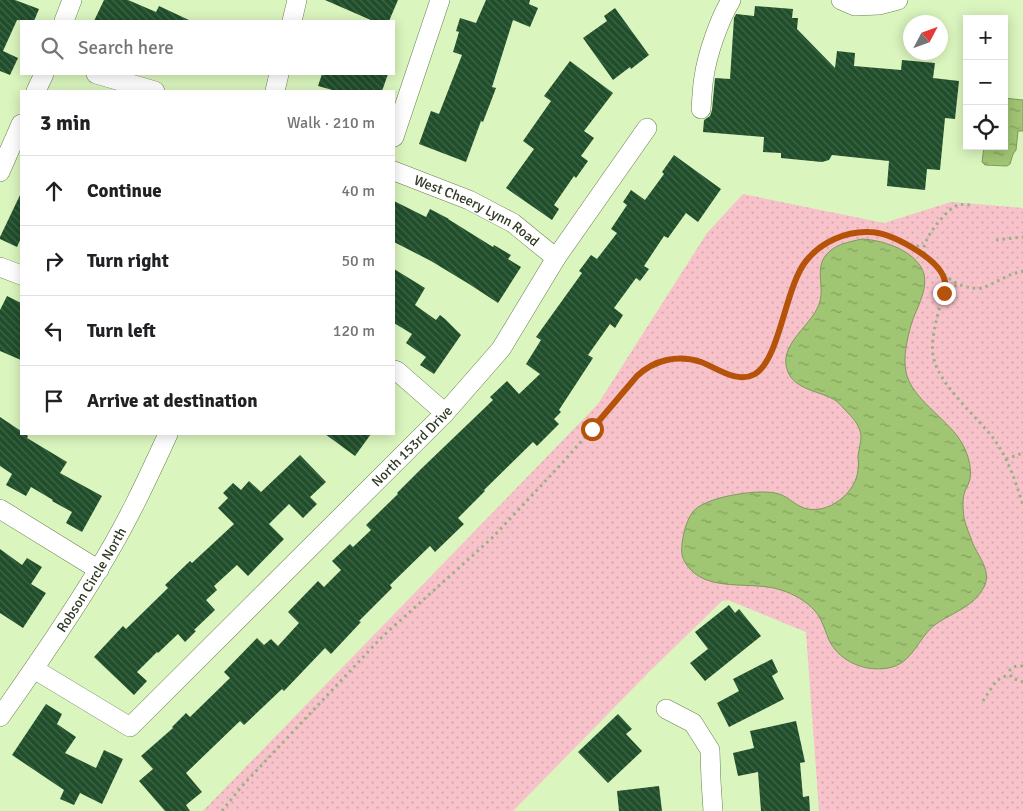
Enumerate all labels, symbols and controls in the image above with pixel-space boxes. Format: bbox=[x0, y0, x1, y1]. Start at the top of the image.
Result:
north arrow bbox=[903, 15, 948, 60]
map controls bbox=[963, 15, 1008, 150]
button: + bbox=[963, 15, 1008, 60]
search box bbox=[20, 20, 395, 75]
icon: search bbox=[38, 34, 66, 62]
text: Search here bbox=[78, 36, 174, 60]
button: − bbox=[963, 60, 1008, 105]
button: locate bbox=[963, 105, 1008, 150]
text: 3 min bbox=[40, 110, 91, 136]
text: Walk · 210 m bbox=[287, 113, 375, 133]
street label: West Cheery Lynn Road bbox=[412, 171, 543, 250]
icon: ahead bbox=[40, 177, 68, 205]
text: Continue bbox=[87, 179, 162, 203]
text: 40 m bbox=[341, 181, 375, 201]
icon: right bbox=[40, 247, 68, 275]
text: Turn right bbox=[87, 249, 169, 273]
text: 50 m bbox=[341, 251, 375, 271]
route end bbox=[933, 282, 956, 305]
icon: left bbox=[40, 317, 68, 345]
text: Turn left bbox=[87, 319, 156, 343]
text: 120 m bbox=[333, 321, 375, 341]
icon: arrive bbox=[40, 387, 68, 415]
text: Arrive at destination bbox=[87, 389, 258, 413]
street label: North 153rd Drive bbox=[368, 402, 456, 490]
route start bbox=[581, 418, 604, 441]
street label: Robson Circle North bbox=[53, 524, 130, 635]

